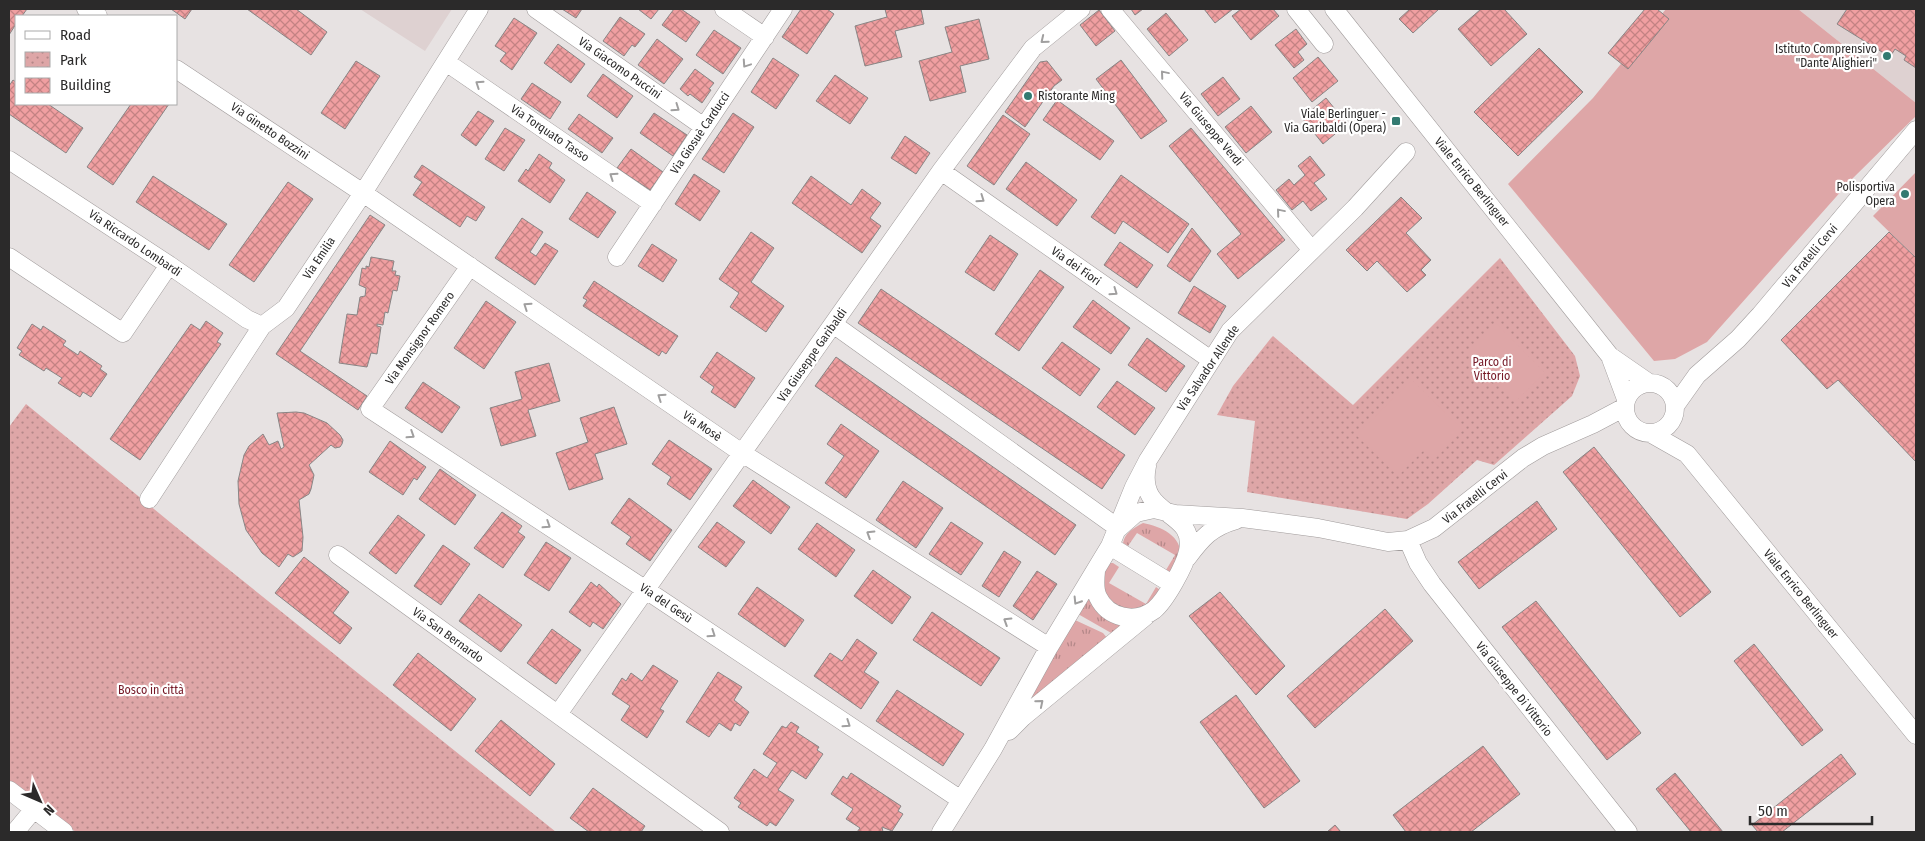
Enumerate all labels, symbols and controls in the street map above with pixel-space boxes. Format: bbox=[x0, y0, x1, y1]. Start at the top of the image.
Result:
legend bbox=[15, 15, 178, 105]
text: Road bbox=[60, 26, 91, 44]
street label: Via Giacomo Puccini bbox=[576, 34, 664, 102]
one-way arrow bbox=[1040, 34, 1049, 43]
place label: Istituto Comprensivo "Dante Alighieri" bbox=[1775, 42, 1877, 70]
marker: Istituto Comprensivo "Dante Alighieri" bbox=[1881, 50, 1893, 62]
text: Park bbox=[60, 51, 87, 69]
one-way arrow bbox=[743, 59, 753, 68]
one-way arrow bbox=[1162, 71, 1170, 80]
text: Building bbox=[60, 76, 111, 94]
one-way arrow bbox=[475, 81, 485, 90]
street label: Via Giosuè Carducci bbox=[667, 89, 733, 177]
place label: Ristorante Ming bbox=[1038, 89, 1115, 103]
street label: Via Giuseppe Verdi bbox=[1176, 89, 1246, 169]
marker: Ristorante Ming bbox=[1022, 90, 1034, 102]
street label: Via Ginetto Bozzini bbox=[228, 100, 312, 162]
street label: Via Torquato Tasso bbox=[508, 102, 592, 164]
one-way arrow bbox=[670, 102, 680, 111]
place label: Viale Berlinguer - Via Garibaldi (Opera) bbox=[1284, 107, 1386, 135]
marker: Viale Berlinguer - Via Garibaldi (Opera) bbox=[1390, 115, 1402, 127]
street label: Viale Enrico Berlinguer bbox=[1432, 134, 1513, 230]
one-way arrow bbox=[609, 173, 619, 182]
place label: Polisportiva Opera bbox=[1837, 180, 1895, 208]
marker: Polisportiva Opera bbox=[1899, 188, 1911, 200]
one-way arrow bbox=[975, 193, 985, 202]
street label: Via Riccardo Lombardi bbox=[86, 207, 184, 279]
one-way arrow bbox=[1277, 209, 1286, 218]
street label: Via Fratelli Cervi bbox=[1779, 221, 1841, 291]
street label: Via Emilia bbox=[300, 234, 338, 282]
street label: Via dei Fiori bbox=[1048, 244, 1104, 288]
one-way arrow bbox=[1109, 286, 1118, 295]
street label: Via Monsignor Romero bbox=[383, 289, 457, 387]
one-way arrow bbox=[523, 302, 532, 312]
street label: Via Giuseppe Garibaldi bbox=[774, 305, 850, 405]
street label: Via Salvador Allende bbox=[1174, 322, 1242, 414]
park label: Parco di Vittorio bbox=[1473, 355, 1511, 383]
one-way arrow bbox=[657, 394, 667, 403]
street label: Via Mosè bbox=[680, 408, 724, 444]
one-way arrow bbox=[406, 429, 415, 439]
street label: Via Fratelli Cervi bbox=[1440, 467, 1510, 527]
one-way arrow bbox=[541, 518, 550, 528]
one-way arrow bbox=[867, 531, 876, 541]
street label: Viale Enrico Berlinguer bbox=[1761, 546, 1842, 642]
street label: Via del Gesù bbox=[637, 580, 695, 626]
one-way arrow bbox=[1074, 595, 1083, 604]
street label: Via San Bernardo bbox=[410, 605, 486, 665]
one-way arrow bbox=[1004, 618, 1013, 628]
one-way arrow bbox=[706, 627, 715, 637]
street label: Via Giuseppe Di Vittorio bbox=[1473, 639, 1555, 739]
park label: Bosco in città bbox=[118, 683, 184, 697]
one-way arrow bbox=[1035, 699, 1044, 708]
one-way arrow bbox=[841, 718, 850, 727]
north arrow bbox=[15, 776, 65, 826]
scale bar bbox=[1750, 794, 1872, 826]
text: N bbox=[40, 801, 58, 819]
text: 50 m bbox=[1758, 802, 1788, 820]

